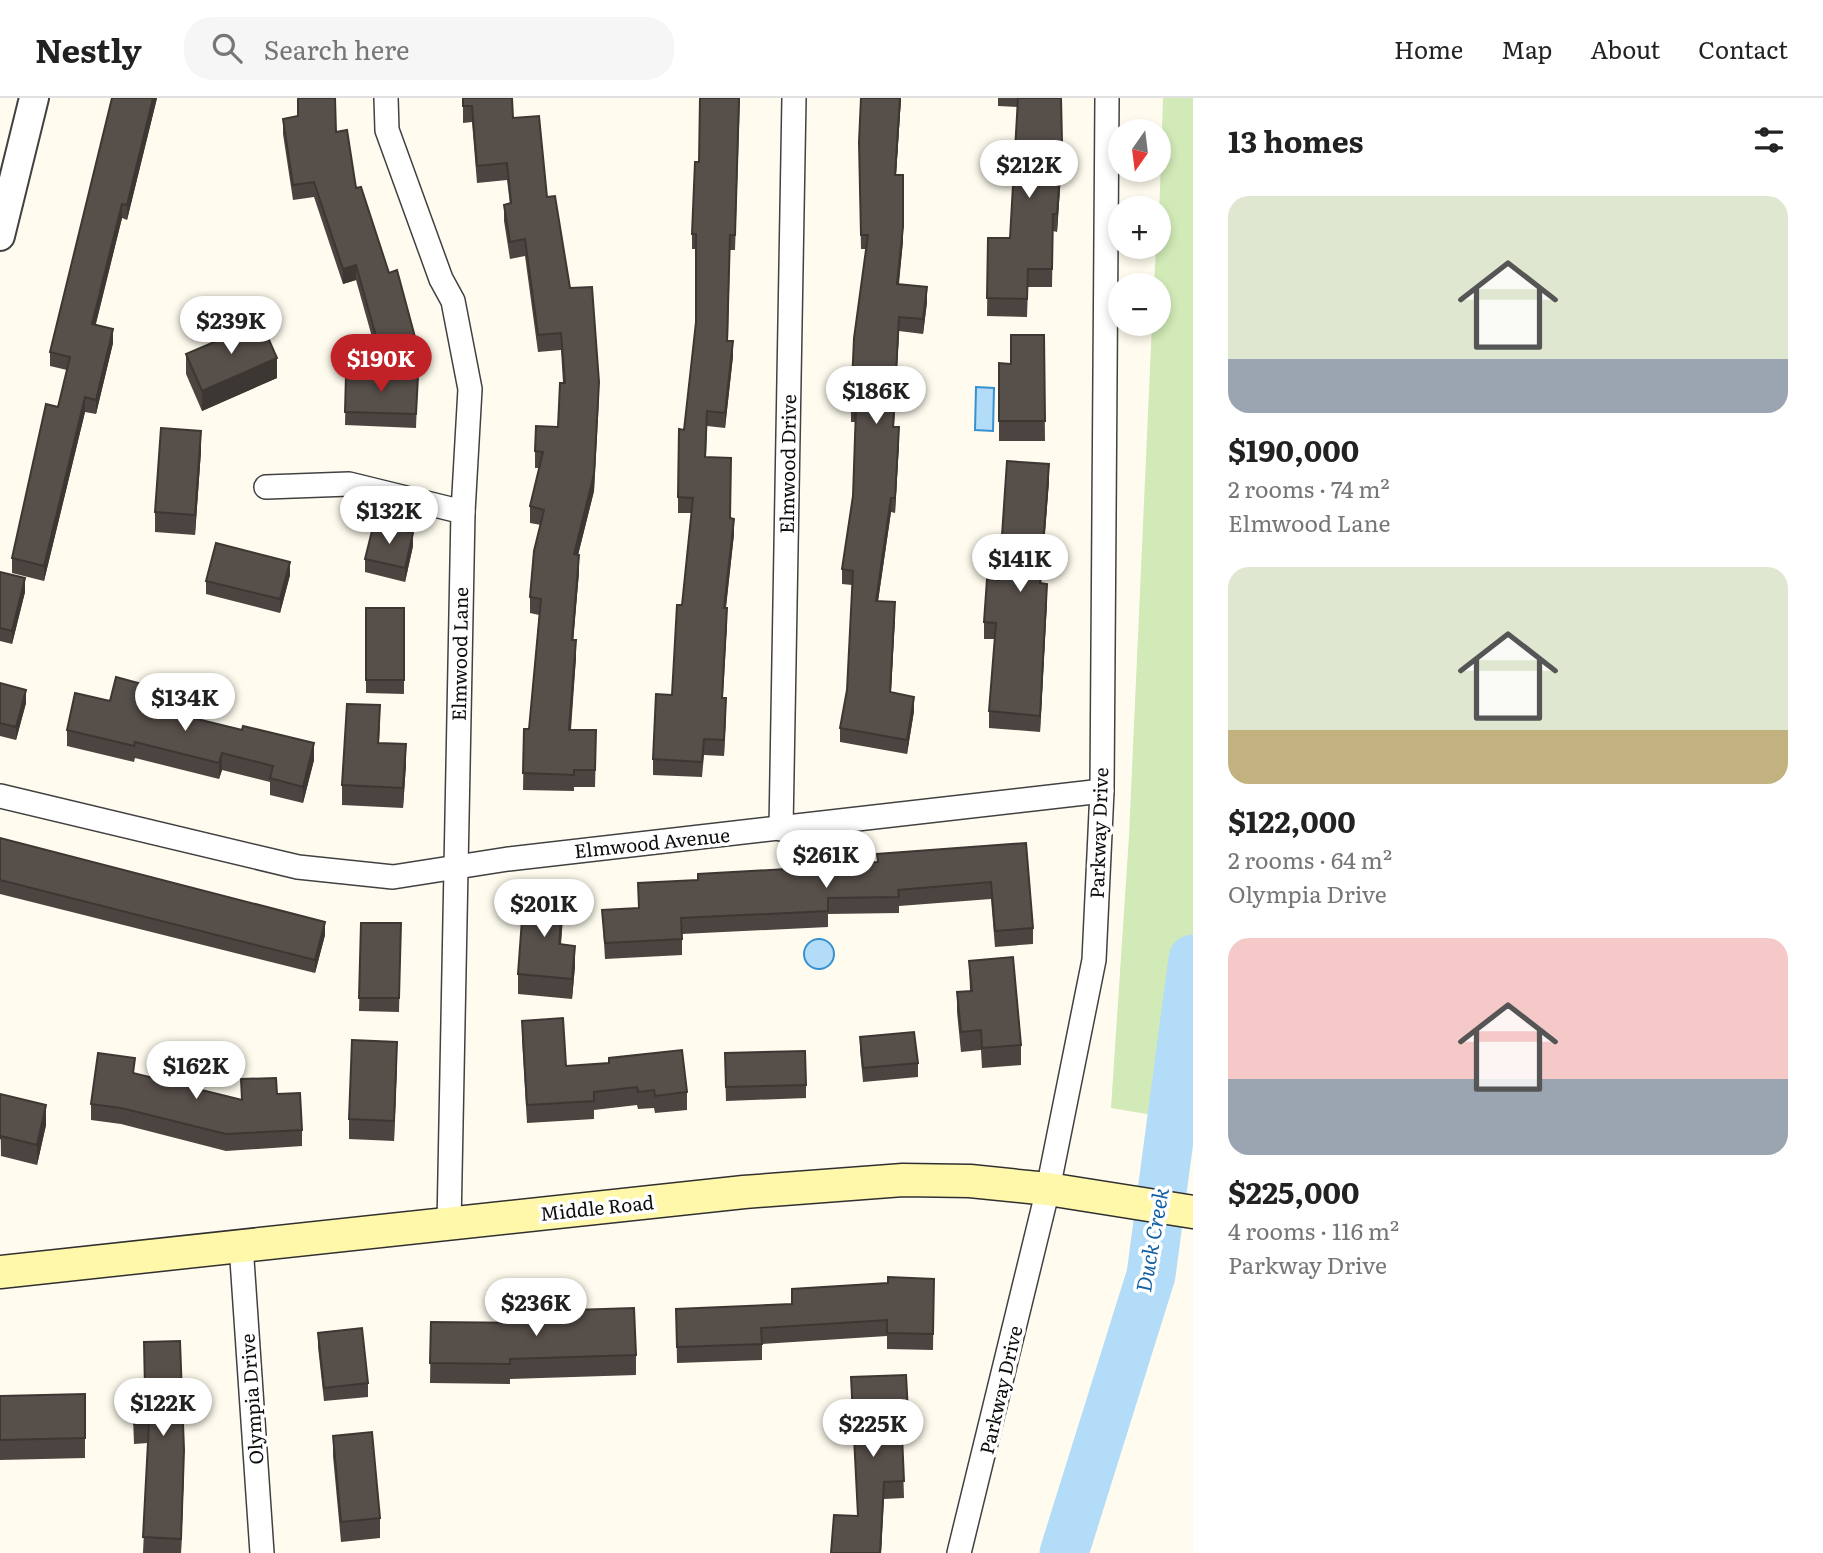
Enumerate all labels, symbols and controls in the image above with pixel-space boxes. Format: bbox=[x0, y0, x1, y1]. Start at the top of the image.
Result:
search box bbox=[184, 17, 674, 80]
text: Nestly bbox=[35, 24, 142, 73]
icon: search bbox=[208, 29, 246, 67]
text: Search here bbox=[264, 29, 410, 68]
text: Home bbox=[1394, 31, 1463, 66]
text: Map bbox=[1501, 31, 1552, 66]
text: About bbox=[1590, 31, 1660, 66]
text: Contact bbox=[1698, 31, 1788, 66]
text: 13 homes bbox=[1228, 118, 1364, 162]
north arrow bbox=[1108, 119, 1171, 182]
map controls bbox=[1108, 119, 1171, 336]
icon: filters bbox=[1750, 121, 1788, 159]
pin: $212K bbox=[980, 140, 1078, 200]
text: $212K bbox=[996, 146, 1062, 180]
button: + bbox=[1108, 196, 1171, 259]
icon: home bbox=[1445, 242, 1571, 368]
button: − bbox=[1108, 273, 1171, 336]
pin: $239K bbox=[182, 296, 280, 356]
text: $239K bbox=[196, 302, 266, 336]
pin: $190K bbox=[332, 334, 430, 394]
text: $190K bbox=[347, 340, 415, 374]
pin: $186K bbox=[827, 366, 925, 426]
text: $186K bbox=[842, 372, 910, 406]
street label: Elmwood Drive bbox=[772, 394, 802, 534]
text: $190,000 bbox=[1228, 427, 1359, 471]
text: 2 rooms · 74 m² bbox=[1228, 471, 1390, 505]
pin: $132K bbox=[340, 486, 438, 546]
text: $132K bbox=[356, 492, 422, 526]
text: Elmwood Lane bbox=[1228, 505, 1391, 539]
pin: $141K bbox=[971, 534, 1069, 594]
text: $141K bbox=[988, 540, 1052, 574]
street label: Elmwood Lane bbox=[444, 586, 474, 721]
icon: home bbox=[1445, 613, 1571, 739]
pin: $134K bbox=[136, 674, 234, 733]
text: $134K bbox=[151, 679, 219, 713]
street label: Parkway Drive bbox=[1082, 767, 1114, 899]
text: $122,000 bbox=[1228, 798, 1356, 842]
street label: Elmwood Avenue bbox=[573, 820, 731, 864]
pin: $261K bbox=[777, 830, 875, 890]
text: $261K bbox=[792, 836, 860, 870]
text: 2 rooms · 64 m² bbox=[1228, 842, 1392, 876]
text: Olympia Drive bbox=[1228, 876, 1387, 910]
pin: $201K bbox=[495, 880, 593, 939]
text: $201K bbox=[510, 885, 578, 919]
icon: home bbox=[1445, 984, 1571, 1110]
pin: $162K bbox=[147, 1042, 245, 1101]
text: $162K bbox=[162, 1047, 230, 1081]
text: $225,000 bbox=[1228, 1169, 1360, 1213]
water label: Duck Creek bbox=[1126, 1184, 1175, 1294]
street label: Middle Road bbox=[539, 1187, 656, 1227]
text: 4 rooms · 116 m² bbox=[1228, 1213, 1399, 1247]
text: Parkway Drive bbox=[1228, 1247, 1387, 1281]
pin: $236K bbox=[487, 1278, 585, 1338]
text: $236K bbox=[501, 1284, 571, 1318]
street label: Parkway Drive bbox=[972, 1322, 1028, 1457]
street label: Olympia Drive bbox=[232, 1333, 270, 1465]
pin: $122K bbox=[114, 1378, 212, 1438]
text: $122K bbox=[130, 1384, 196, 1418]
pin: $225K bbox=[824, 1400, 922, 1459]
text: $225K bbox=[839, 1405, 907, 1439]

